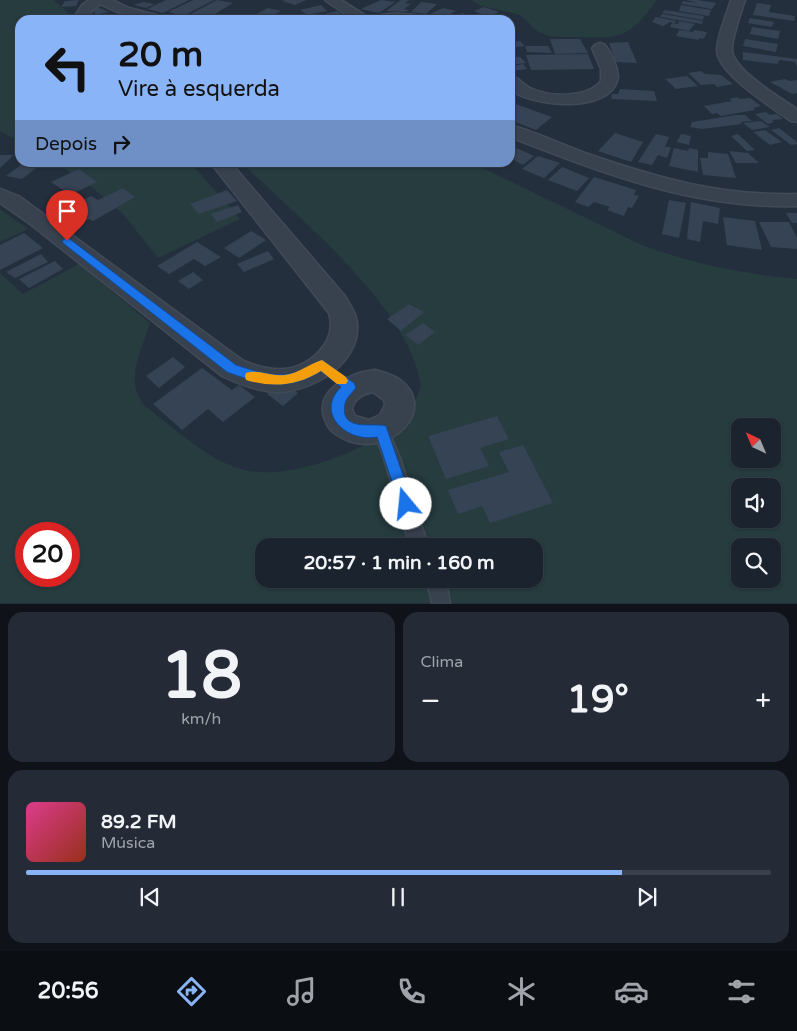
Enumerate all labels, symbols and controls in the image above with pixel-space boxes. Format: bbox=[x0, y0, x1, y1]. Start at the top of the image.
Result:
text: 20 m bbox=[118, 34, 203, 76]
icon: left bbox=[35, 35, 100, 100]
text: Vire à esquerda bbox=[118, 76, 280, 102]
icon: right bbox=[107, 130, 135, 158]
text: Depois bbox=[35, 133, 97, 155]
pin bbox=[46, 190, 88, 241]
icon: arrive bbox=[53, 197, 81, 225]
north arrow bbox=[731, 418, 781, 468]
map controls bbox=[731, 418, 781, 588]
position arrow bbox=[379, 477, 431, 529]
button: sound bbox=[731, 478, 781, 528]
speed limit sign: 20 bbox=[15, 522, 80, 587]
button: search bbox=[731, 538, 781, 588]
text: 20:57 · 1 min · 160 m bbox=[303, 552, 495, 574]
text: 18 bbox=[160, 637, 242, 716]
text: Clima bbox=[421, 652, 463, 672]
text: 19° bbox=[567, 677, 629, 723]
text: − bbox=[421, 684, 440, 718]
text: + bbox=[755, 684, 771, 718]
text: km/h bbox=[181, 709, 221, 729]
text: 89.2 FM bbox=[101, 811, 177, 833]
text: Música bbox=[101, 833, 155, 853]
icon: previous bbox=[136, 883, 164, 911]
icon: pause bbox=[384, 883, 412, 911]
icon: next bbox=[633, 883, 661, 911]
icon: directions bbox=[174, 974, 209, 1009]
icon: music bbox=[284, 974, 319, 1009]
icon: phone bbox=[394, 974, 429, 1009]
icon: climate bbox=[504, 974, 539, 1009]
icon: car bbox=[614, 974, 649, 1009]
icon: filters bbox=[724, 974, 759, 1009]
text: 20:56 bbox=[38, 978, 99, 1004]

